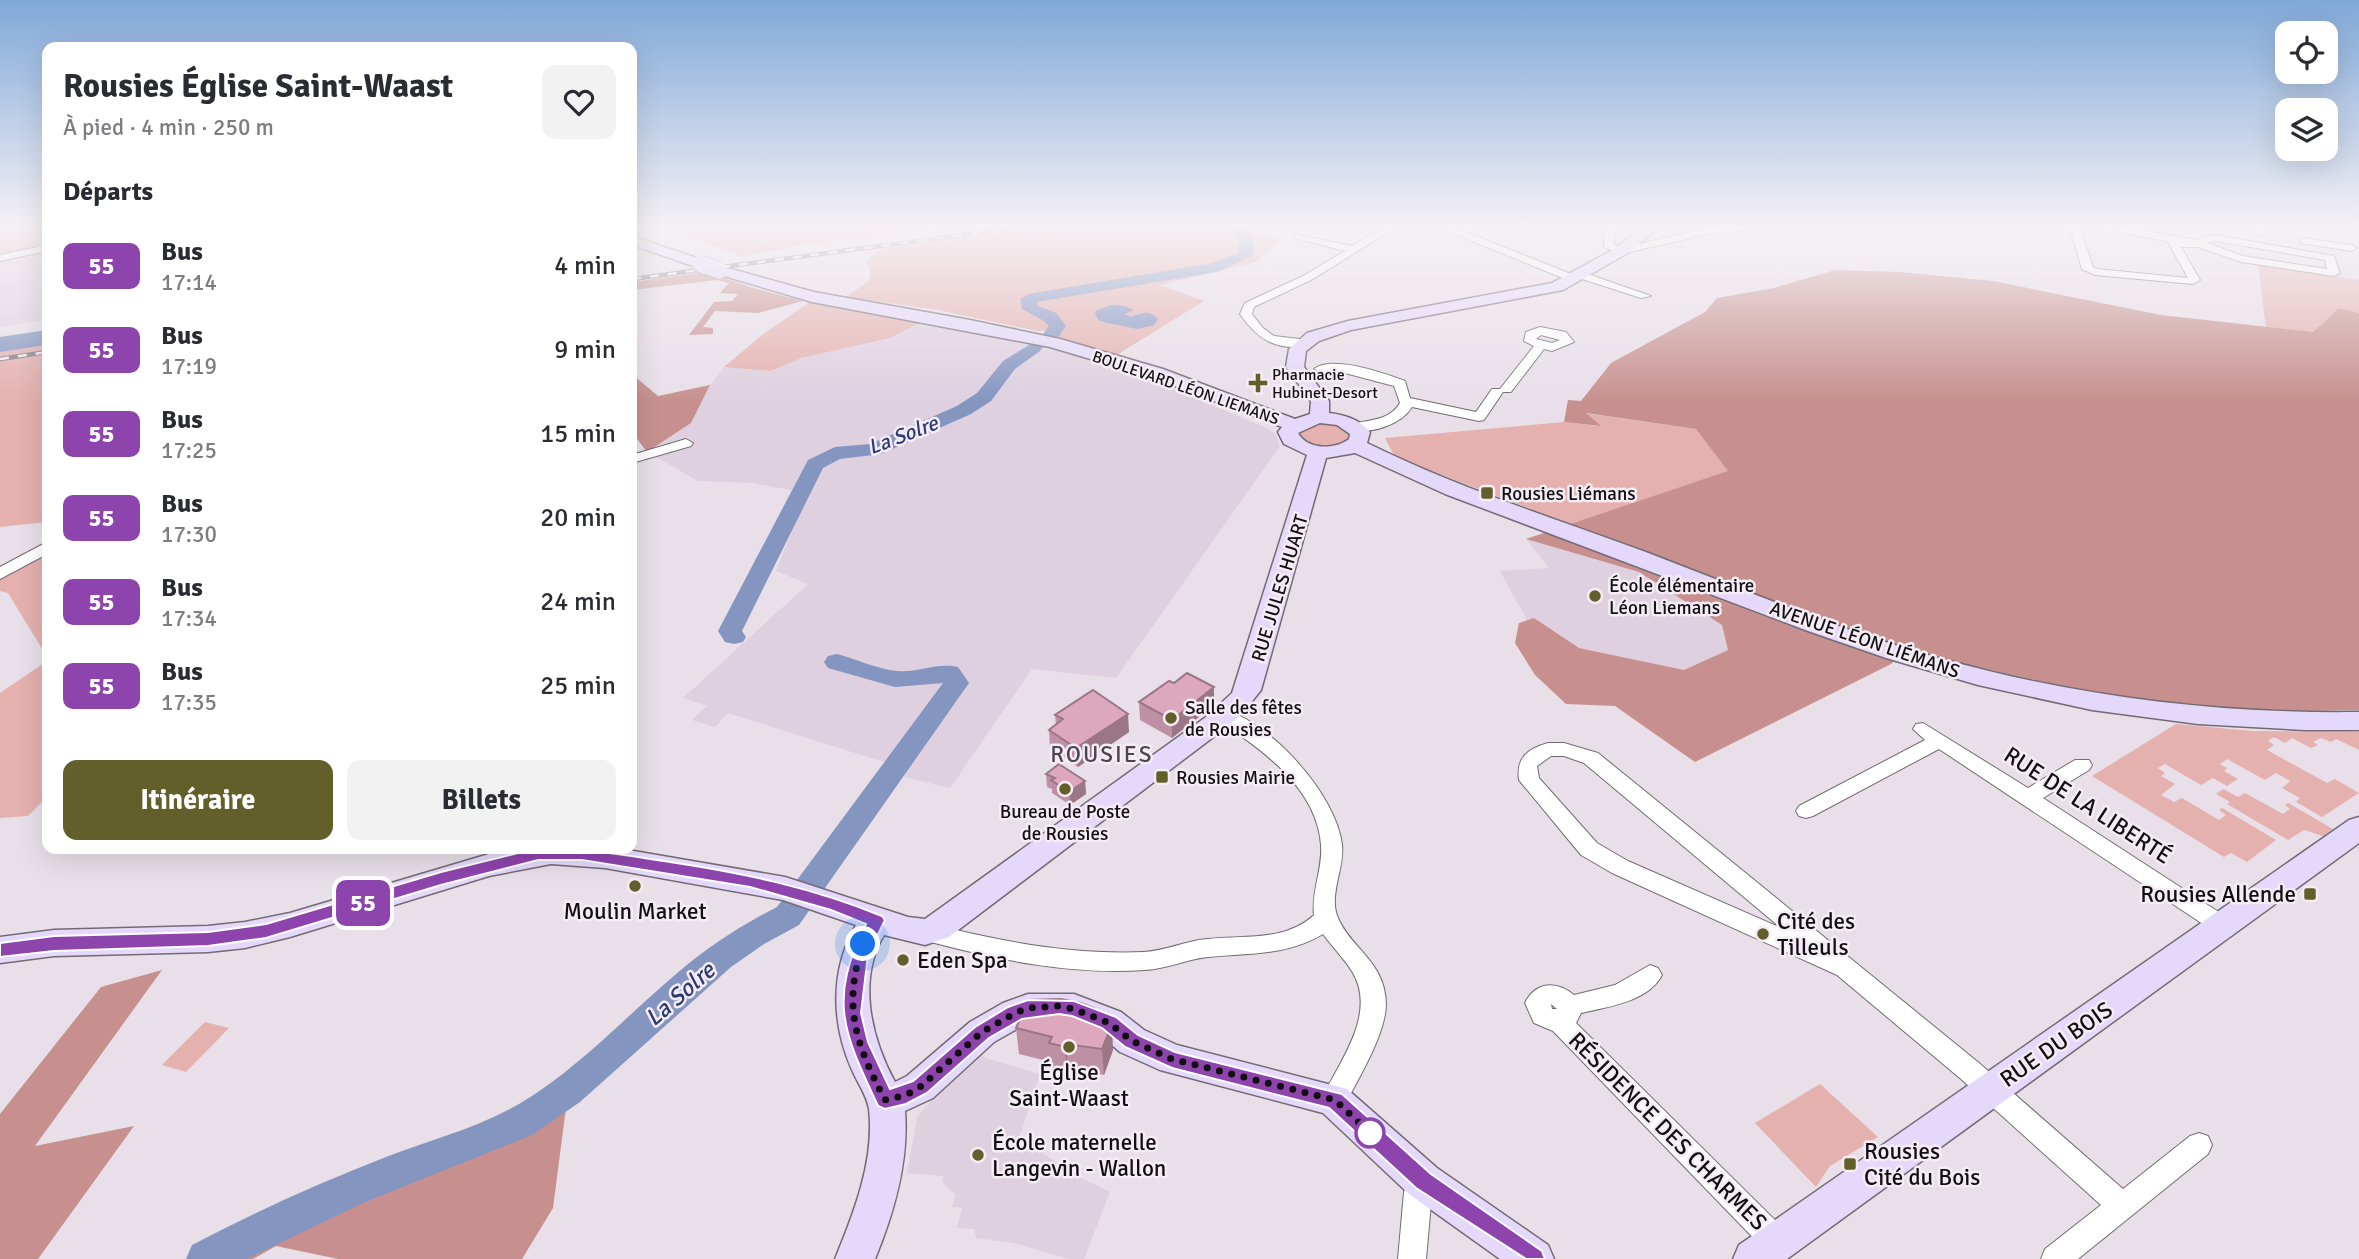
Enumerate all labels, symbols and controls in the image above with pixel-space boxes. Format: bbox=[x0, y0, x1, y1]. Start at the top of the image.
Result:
map controls bbox=[2275, 21, 2338, 161]
button: locate bbox=[2275, 21, 2338, 84]
button: heart bbox=[542, 65, 616, 139]
text: Rousies Église Saint-Waast bbox=[63, 66, 453, 107]
button: layers bbox=[2275, 98, 2338, 161]
text: À pied · 4 min · 250 m bbox=[63, 113, 274, 142]
text: Départs bbox=[63, 176, 153, 208]
text: Bus bbox=[161, 236, 203, 268]
text: 4 min bbox=[554, 250, 616, 282]
text: 55 bbox=[89, 251, 114, 281]
text: 17:14 bbox=[161, 268, 217, 297]
text: Bus bbox=[161, 320, 203, 352]
text: 9 min bbox=[554, 334, 616, 366]
text: 55 bbox=[89, 335, 114, 365]
street label: BOULEVARD LÉON LIEMANS bbox=[1090, 347, 1282, 429]
text: 17:19 bbox=[161, 352, 217, 381]
place label: Pharmacie Hubinet-Desort bbox=[1272, 365, 1378, 403]
marker: Pharmacie Hubinet-Desort bbox=[1250, 375, 1266, 391]
text: Bus bbox=[161, 404, 203, 436]
water label: La Solre bbox=[864, 409, 943, 460]
text: 15 min bbox=[540, 418, 616, 450]
text: 55 bbox=[89, 419, 114, 449]
text: 17:25 bbox=[161, 436, 217, 465]
place label: Rousies Liémans bbox=[1501, 482, 1636, 506]
marker: Rousies Liémans bbox=[1479, 485, 1495, 501]
text: Bus bbox=[161, 488, 203, 520]
text: 20 min bbox=[540, 502, 616, 534]
text: 55 bbox=[89, 503, 114, 533]
street label: RUE JULES HUART bbox=[1246, 511, 1314, 665]
text: 17:30 bbox=[161, 520, 217, 549]
text: Bus bbox=[161, 572, 203, 604]
place label: École élémentaire Léon Liemans bbox=[1609, 574, 1754, 620]
text: 24 min bbox=[540, 586, 616, 618]
text: 55 bbox=[89, 587, 114, 617]
marker: École élémentaire Léon Liemans bbox=[1587, 588, 1603, 604]
street label: AVENUE LÉON LIÉMANS bbox=[1767, 596, 1963, 684]
text: 17:34 bbox=[161, 604, 217, 633]
text: Bus bbox=[161, 656, 203, 688]
text: 25 min bbox=[540, 670, 616, 702]
text: 55 bbox=[89, 671, 114, 701]
text: 17:35 bbox=[161, 688, 217, 717]
place label: Salle des fêtes de Rousies bbox=[1185, 696, 1302, 742]
marker: Salle des fêtes de Rousies bbox=[1163, 710, 1179, 726]
district label: ROUSIES bbox=[1050, 740, 1154, 769]
street label: RUE DE LA LIBERTÉ bbox=[1998, 740, 2177, 870]
button: Itinéraire bbox=[63, 760, 333, 840]
button: Billets bbox=[347, 760, 616, 840]
place label: Rousies Mairie bbox=[1176, 766, 1295, 790]
marker: Rousies Mairie bbox=[1154, 769, 1170, 785]
marker: Bureau de Poste de Rousies bbox=[1057, 781, 1073, 797]
place label: Bureau de Poste de Rousies bbox=[1000, 800, 1130, 846]
marker: Moulin Market bbox=[627, 878, 643, 894]
line badge: 55 bbox=[332, 880, 394, 926]
place label: Rousies Allende bbox=[2140, 880, 2296, 909]
marker: Rousies Allende bbox=[2302, 886, 2318, 902]
text: 55 bbox=[350, 888, 376, 918]
place label: Moulin Market bbox=[564, 897, 706, 926]
place label: Cité des Tilleuls bbox=[1777, 907, 1855, 962]
your location bbox=[845, 926, 880, 961]
marker: Cité des Tilleuls bbox=[1755, 926, 1771, 942]
place label: Eden Spa bbox=[917, 946, 1008, 975]
marker: Eden Spa bbox=[895, 952, 911, 968]
water label: La Solre bbox=[639, 955, 722, 1033]
street label: RUE DU BOIS bbox=[1994, 995, 2118, 1094]
street label: RÉSIDENCE DES CHARMES bbox=[1562, 1026, 1773, 1237]
marker: Église Saint-Waast bbox=[1061, 1039, 1077, 1055]
place label: Église Saint-Waast bbox=[1009, 1058, 1129, 1113]
unlabelled marker bbox=[1355, 1118, 1385, 1148]
place label: École maternelle Langevin - Wallon bbox=[992, 1128, 1166, 1183]
place label: Rousies Cité du Bois bbox=[1864, 1137, 1980, 1192]
marker: École maternelle Langevin - Wallon bbox=[970, 1147, 986, 1163]
marker: Rousies Cité du Bois bbox=[1842, 1156, 1858, 1172]

